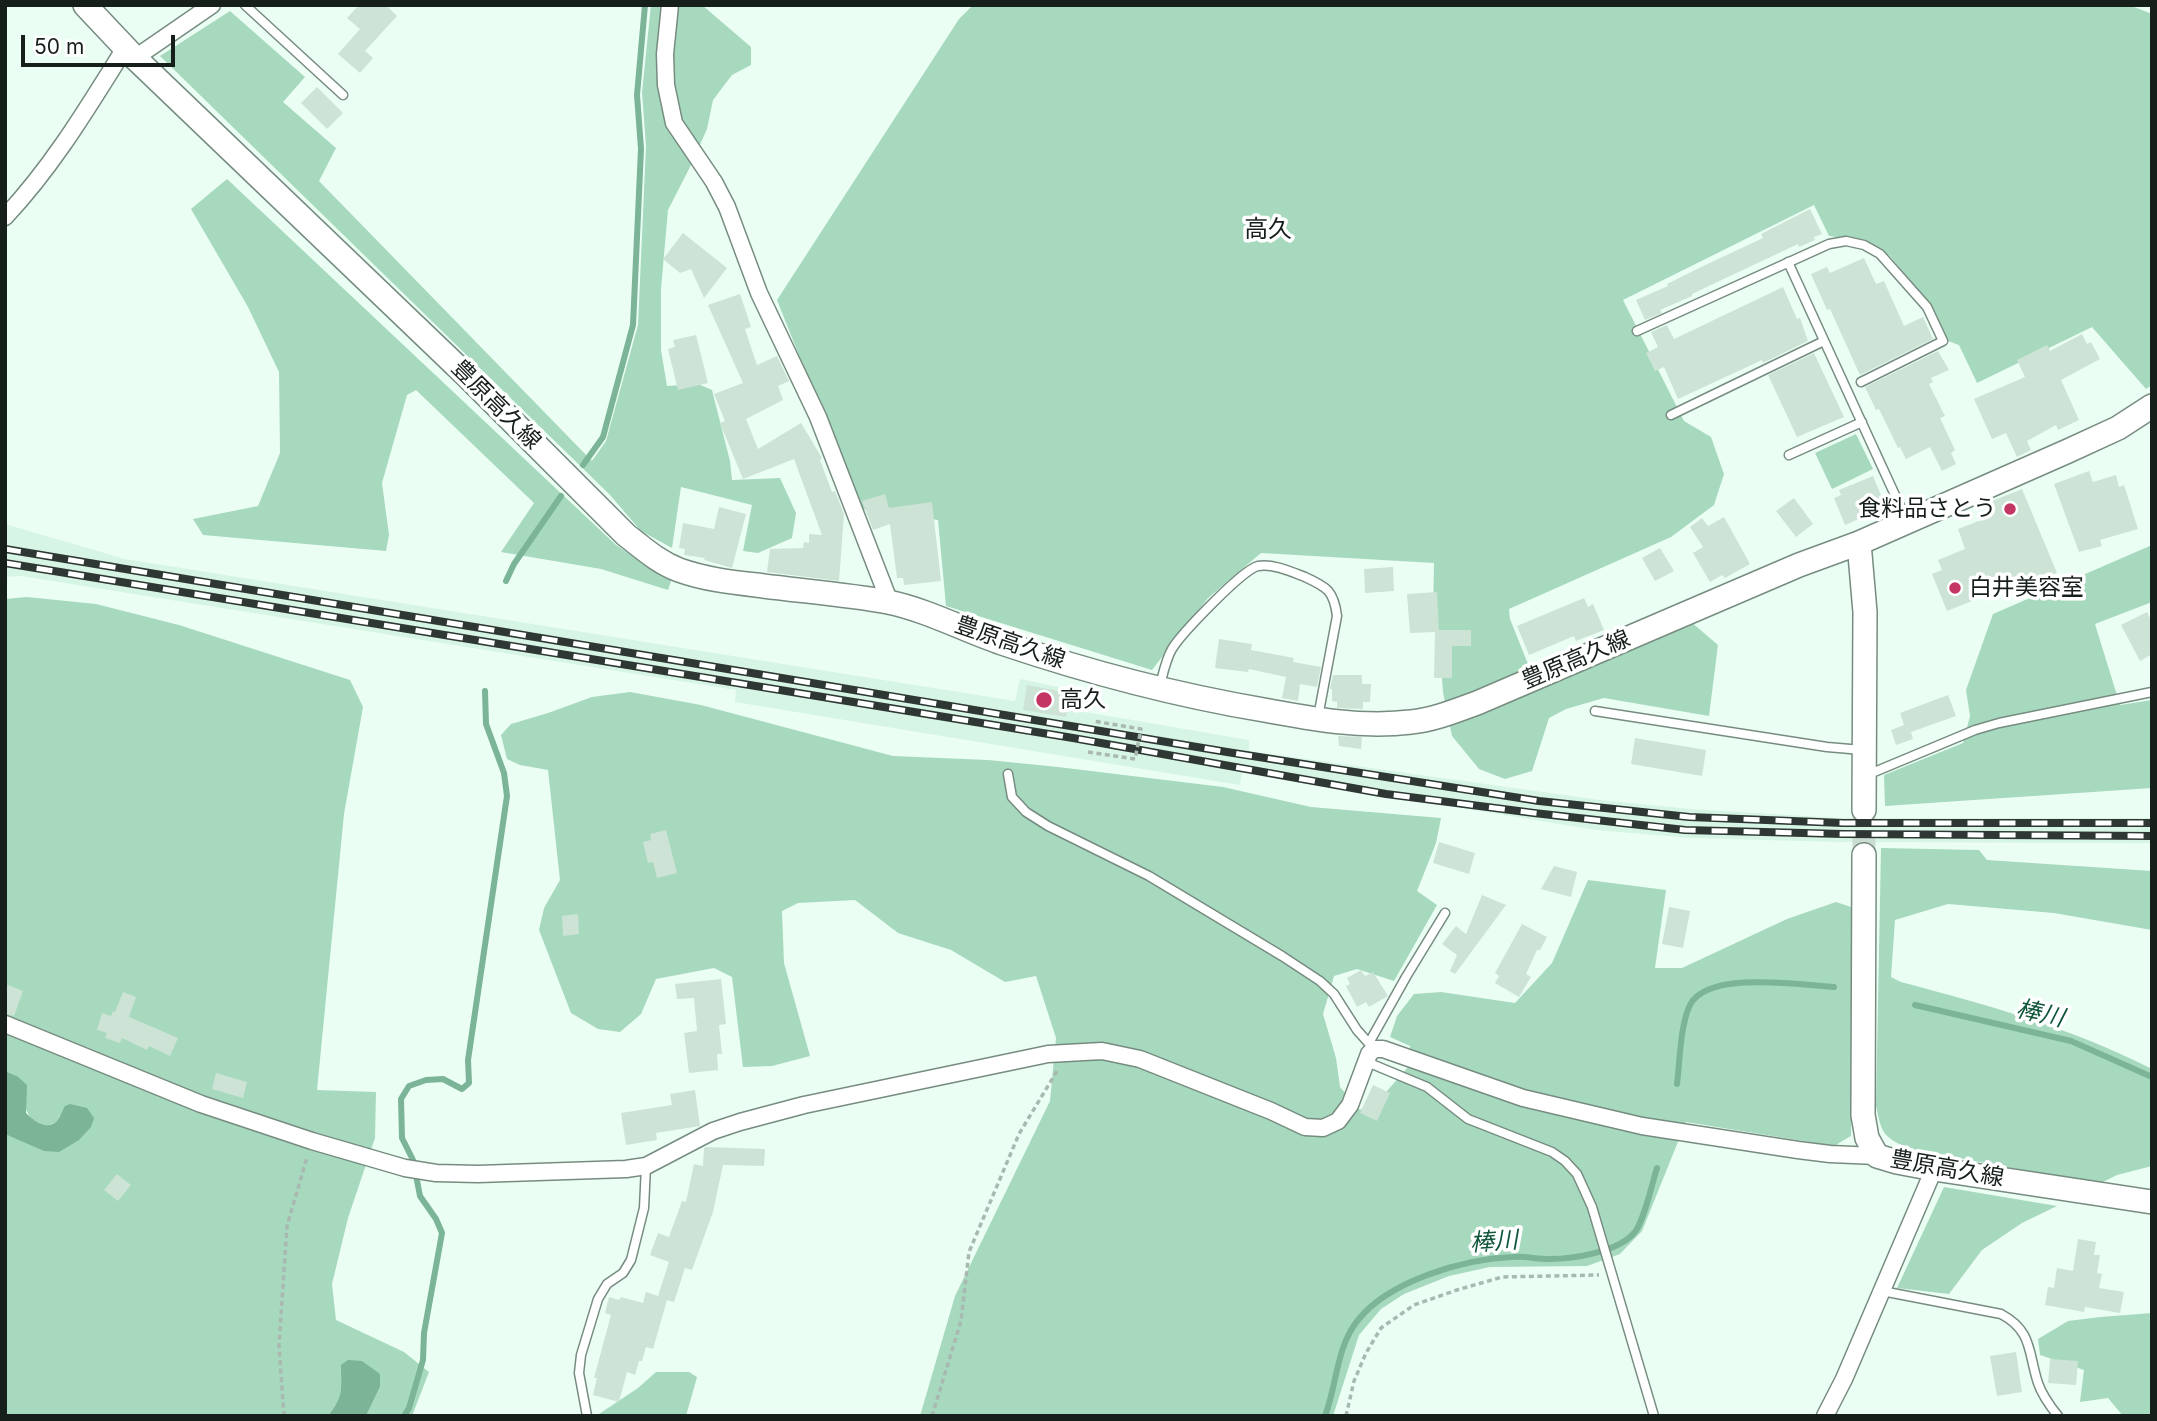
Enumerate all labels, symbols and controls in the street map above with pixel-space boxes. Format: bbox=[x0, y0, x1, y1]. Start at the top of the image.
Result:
scale bar bbox=[24, 21, 178, 65]
text: 50 m bbox=[34, 34, 84, 59]
district label: 高久 bbox=[1244, 216, 1292, 244]
street label: 豊原高久線 bbox=[446, 355, 546, 455]
place label: 食料品さとう bbox=[1858, 495, 1996, 523]
marker: 食料品さとう bbox=[2002, 501, 2018, 517]
place label: 白井美容室 bbox=[1969, 574, 2084, 602]
marker: 白井美容室 bbox=[1947, 580, 1963, 596]
street label: 豊原高久線 bbox=[951, 611, 1069, 675]
street label: 豊原高久線 bbox=[1518, 625, 1634, 695]
place label: 高久 bbox=[1060, 686, 1106, 714]
marker: 高久 bbox=[1034, 690, 1054, 710]
water label: 棒川 bbox=[2013, 995, 2067, 1033]
street label: 豊原高久線 bbox=[1888, 1145, 2006, 1193]
water label: 棒川 bbox=[1469, 1226, 1519, 1258]

